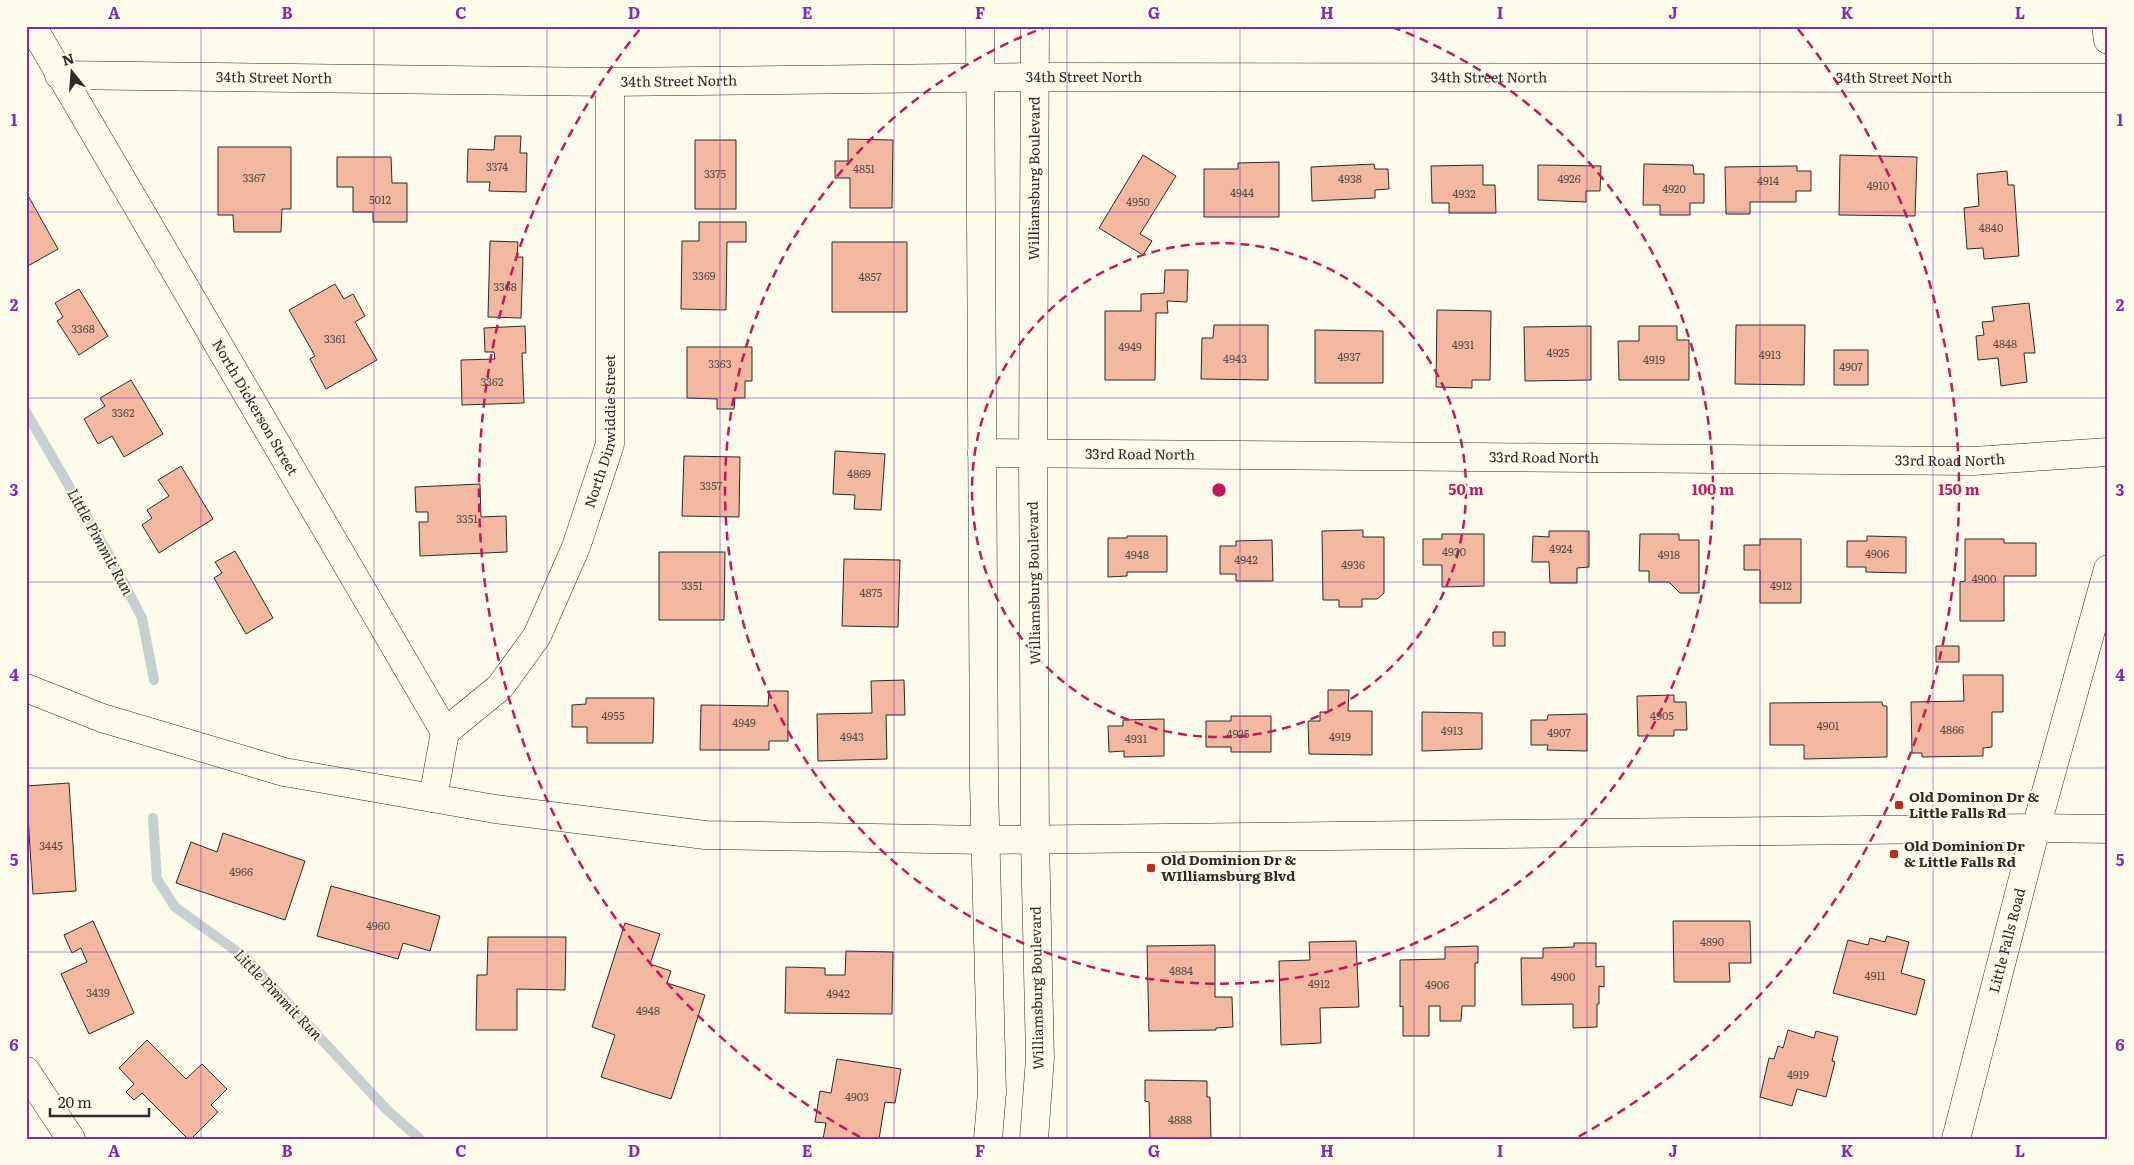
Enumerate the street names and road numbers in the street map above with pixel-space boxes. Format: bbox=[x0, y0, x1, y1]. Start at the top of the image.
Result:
street label: 34th Street North bbox=[216, 66, 332, 87]
street label: 34th Street North bbox=[1026, 66, 1142, 86]
street label: 34th Street North bbox=[1431, 66, 1547, 86]
street label: 34th Street North bbox=[1836, 67, 1952, 87]
street label: 34th Street North bbox=[621, 70, 737, 91]
street label: Williamsburg Boulevard bbox=[1023, 96, 1044, 260]
street label: North Dickerson Street bbox=[208, 335, 304, 479]
street label: North Dinwiddie Street bbox=[579, 354, 619, 510]
street label: 33rd Road North bbox=[1085, 443, 1195, 464]
street label: 33rd Road North bbox=[1489, 446, 1599, 467]
street label: 33rd Road North bbox=[1895, 448, 2006, 470]
street label: Williamsburg Boulevard bbox=[1022, 501, 1044, 665]
street label: Little Falls Road bbox=[1983, 885, 2029, 995]
street label: Williamsburg Boulevard bbox=[1025, 906, 1047, 1070]

